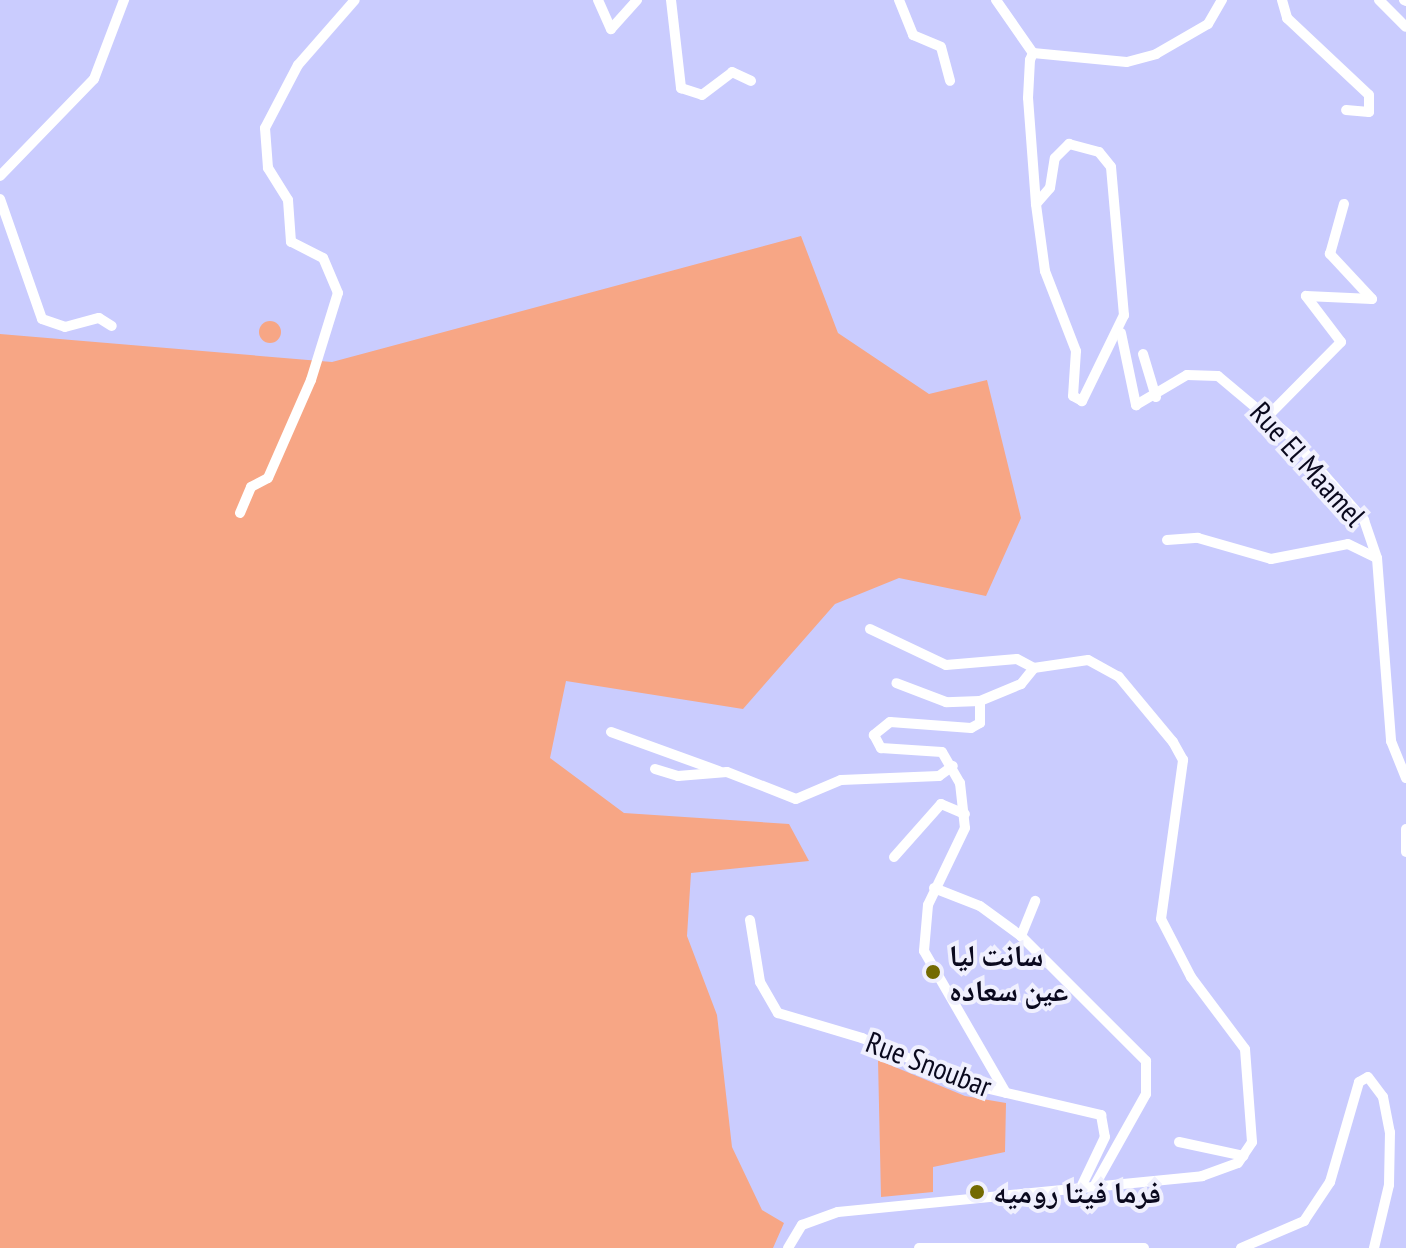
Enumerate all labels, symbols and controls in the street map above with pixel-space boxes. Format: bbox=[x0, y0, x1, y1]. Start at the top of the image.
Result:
street label: Rue El Maamel bbox=[1243, 395, 1373, 533]
place label: سانت ليا عين سعاده bbox=[949, 937, 1068, 1008]
marker: سانت ليا عين سعاده bbox=[924, 963, 942, 981]
street label: Rue Snoubar bbox=[861, 1024, 997, 1104]
place label: فرما فيتا روميه bbox=[993, 1174, 1161, 1210]
marker: فرما فيتا روميه bbox=[968, 1183, 986, 1201]

